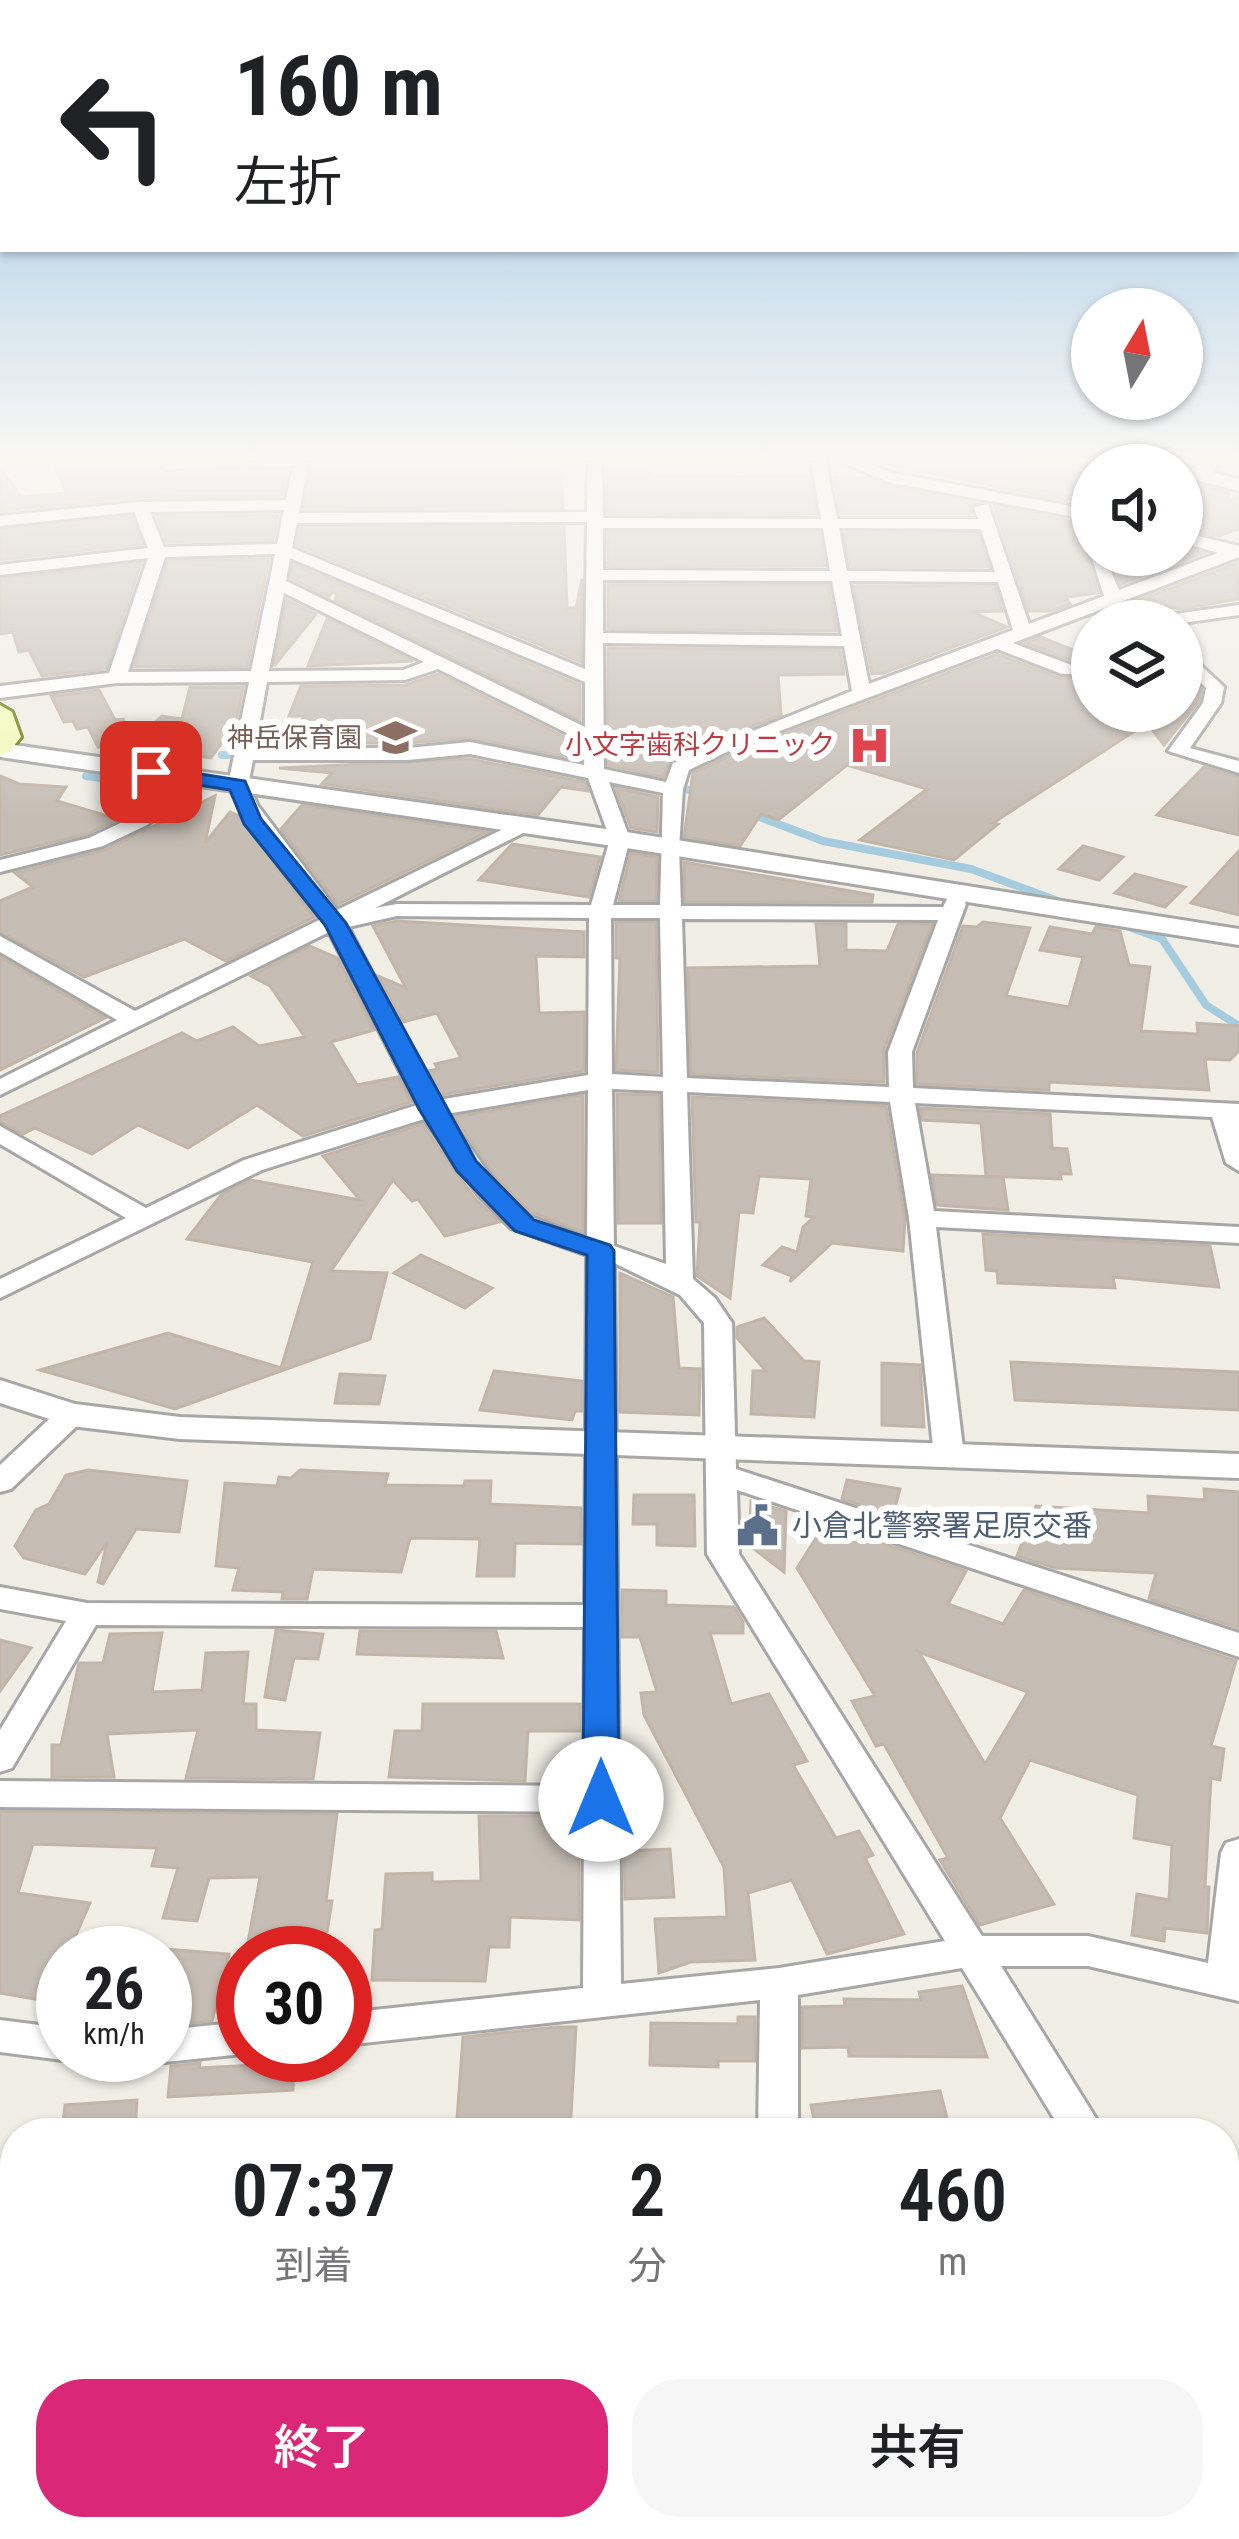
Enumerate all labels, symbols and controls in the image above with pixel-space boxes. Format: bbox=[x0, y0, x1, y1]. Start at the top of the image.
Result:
text: 160 m bbox=[234, 37, 443, 136]
icon: left bbox=[36, 48, 192, 204]
text: 左折 bbox=[234, 151, 342, 214]
north arrow bbox=[1071, 288, 1203, 420]
map controls bbox=[1071, 288, 1203, 732]
button: sound bbox=[1071, 444, 1203, 576]
button: layers bbox=[1071, 600, 1203, 732]
school or university icon: 神岳保育園 bbox=[373, 715, 419, 761]
pin bbox=[100, 721, 202, 823]
place label: 神岳保育園 bbox=[227, 722, 362, 754]
hospital icon: 小文字歯科クリニック bbox=[846, 722, 892, 768]
place label: 小文字歯科クリニック bbox=[565, 729, 835, 761]
icon: arrive bbox=[118, 739, 184, 805]
public building icon: 小倉北警察署足原交番 bbox=[735, 1502, 781, 1548]
place label: 小倉北警察署足原交番 bbox=[792, 1508, 1092, 1543]
position arrow bbox=[538, 1736, 664, 1862]
speed limit sign: 30 bbox=[216, 1926, 372, 2082]
text: 26 bbox=[84, 1953, 144, 2024]
text: km/h bbox=[83, 2016, 145, 2051]
text: 07:37 bbox=[232, 2149, 396, 2234]
text: 2 bbox=[629, 2149, 665, 2234]
text: 460 bbox=[898, 2154, 1007, 2239]
text: m bbox=[938, 2239, 967, 2285]
text: 到着 bbox=[275, 2243, 353, 2289]
text: 分 bbox=[628, 2243, 667, 2289]
button: 終了 bbox=[36, 2379, 608, 2517]
button: 共有 bbox=[632, 2379, 1203, 2517]

